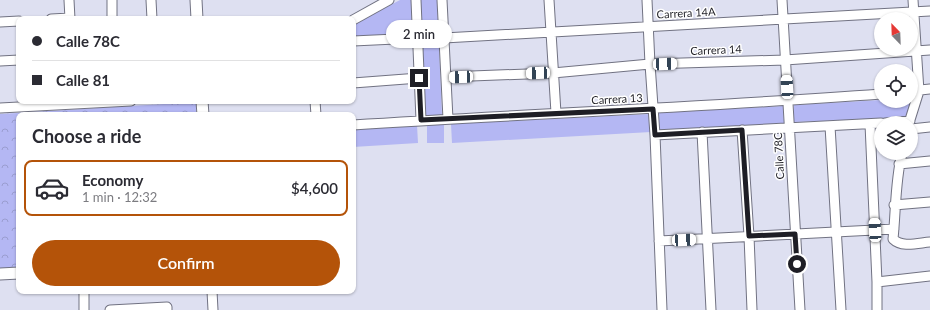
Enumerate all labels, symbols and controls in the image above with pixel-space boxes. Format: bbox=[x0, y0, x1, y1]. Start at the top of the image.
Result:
street label: Carrera 14A bbox=[656, 4, 716, 21]
north arrow bbox=[874, 12, 918, 56]
map controls bbox=[874, 12, 918, 160]
callout: 2 min bbox=[386, 20, 452, 48]
text: 2 min bbox=[403, 26, 435, 42]
text: Calle 78C bbox=[56, 32, 120, 50]
street label: Carrera 14 bbox=[690, 42, 742, 57]
car bbox=[653, 58, 677, 70]
button: locate bbox=[874, 64, 918, 108]
car bbox=[526, 67, 550, 79]
route end bbox=[410, 69, 428, 87]
text: Calle 81 bbox=[56, 71, 110, 89]
car bbox=[449, 71, 473, 83]
car bbox=[780, 75, 794, 99]
street label: Carrera 13 bbox=[591, 91, 643, 106]
button: layers bbox=[874, 116, 918, 160]
text: Choose a ride bbox=[32, 125, 141, 147]
street label: Calle 78C bbox=[771, 132, 786, 180]
icon: car bbox=[34, 170, 70, 206]
text: Economy bbox=[82, 171, 143, 189]
text: $4,600 bbox=[291, 179, 338, 197]
text: 1 min · 12:32 bbox=[82, 189, 157, 205]
car bbox=[868, 218, 882, 242]
car bbox=[672, 233, 696, 247]
button: Confirm bbox=[32, 240, 340, 286]
route start bbox=[788, 255, 806, 273]

